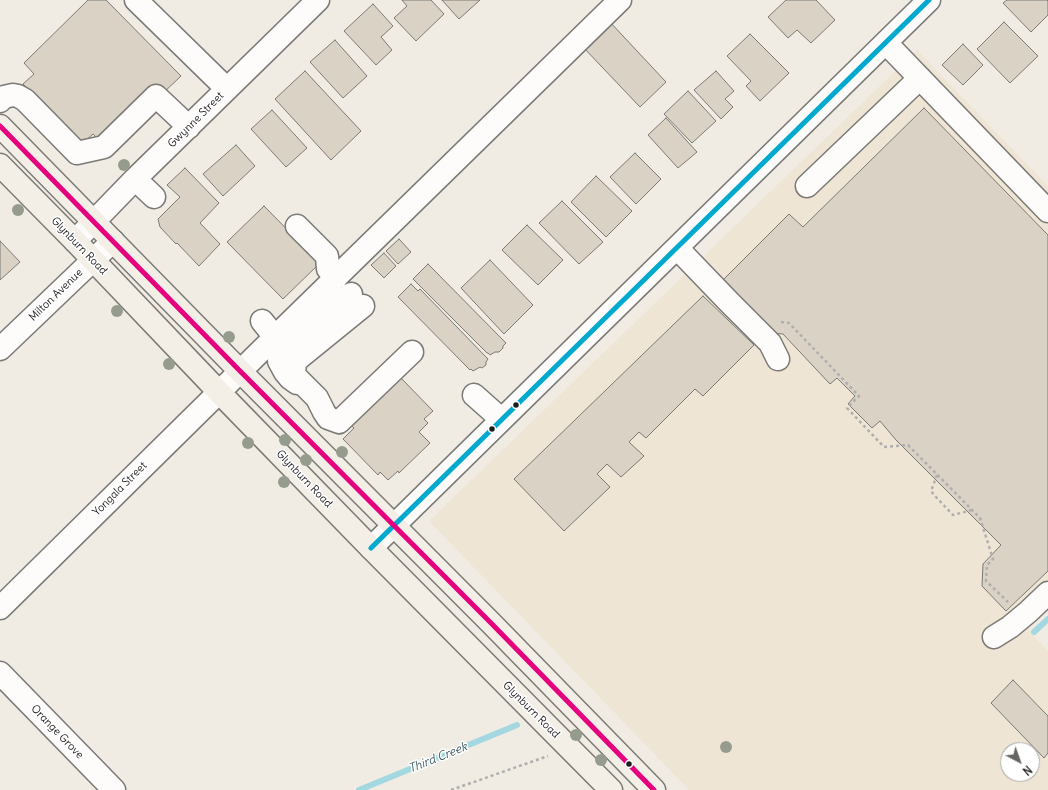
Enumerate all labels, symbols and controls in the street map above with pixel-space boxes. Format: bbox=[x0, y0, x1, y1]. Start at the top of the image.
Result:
street label: Gwynne Street bbox=[165, 89, 227, 151]
street label: Glynburn Road bbox=[48, 215, 110, 277]
street label: Milton Avenue bbox=[26, 266, 86, 324]
unlabelled marker bbox=[511, 400, 521, 410]
unlabelled marker bbox=[487, 424, 497, 434]
street label: Glynburn Road bbox=[273, 448, 335, 510]
street label: Yongala Street bbox=[90, 459, 150, 519]
street label: Glynburn Road bbox=[500, 679, 562, 741]
street label: Orange Grove bbox=[28, 702, 86, 762]
water label: Third Creek bbox=[407, 740, 469, 776]
north arrow bbox=[1000, 742, 1040, 782]
unlabelled marker bbox=[624, 759, 634, 769]
text: N bbox=[1020, 763, 1035, 778]

